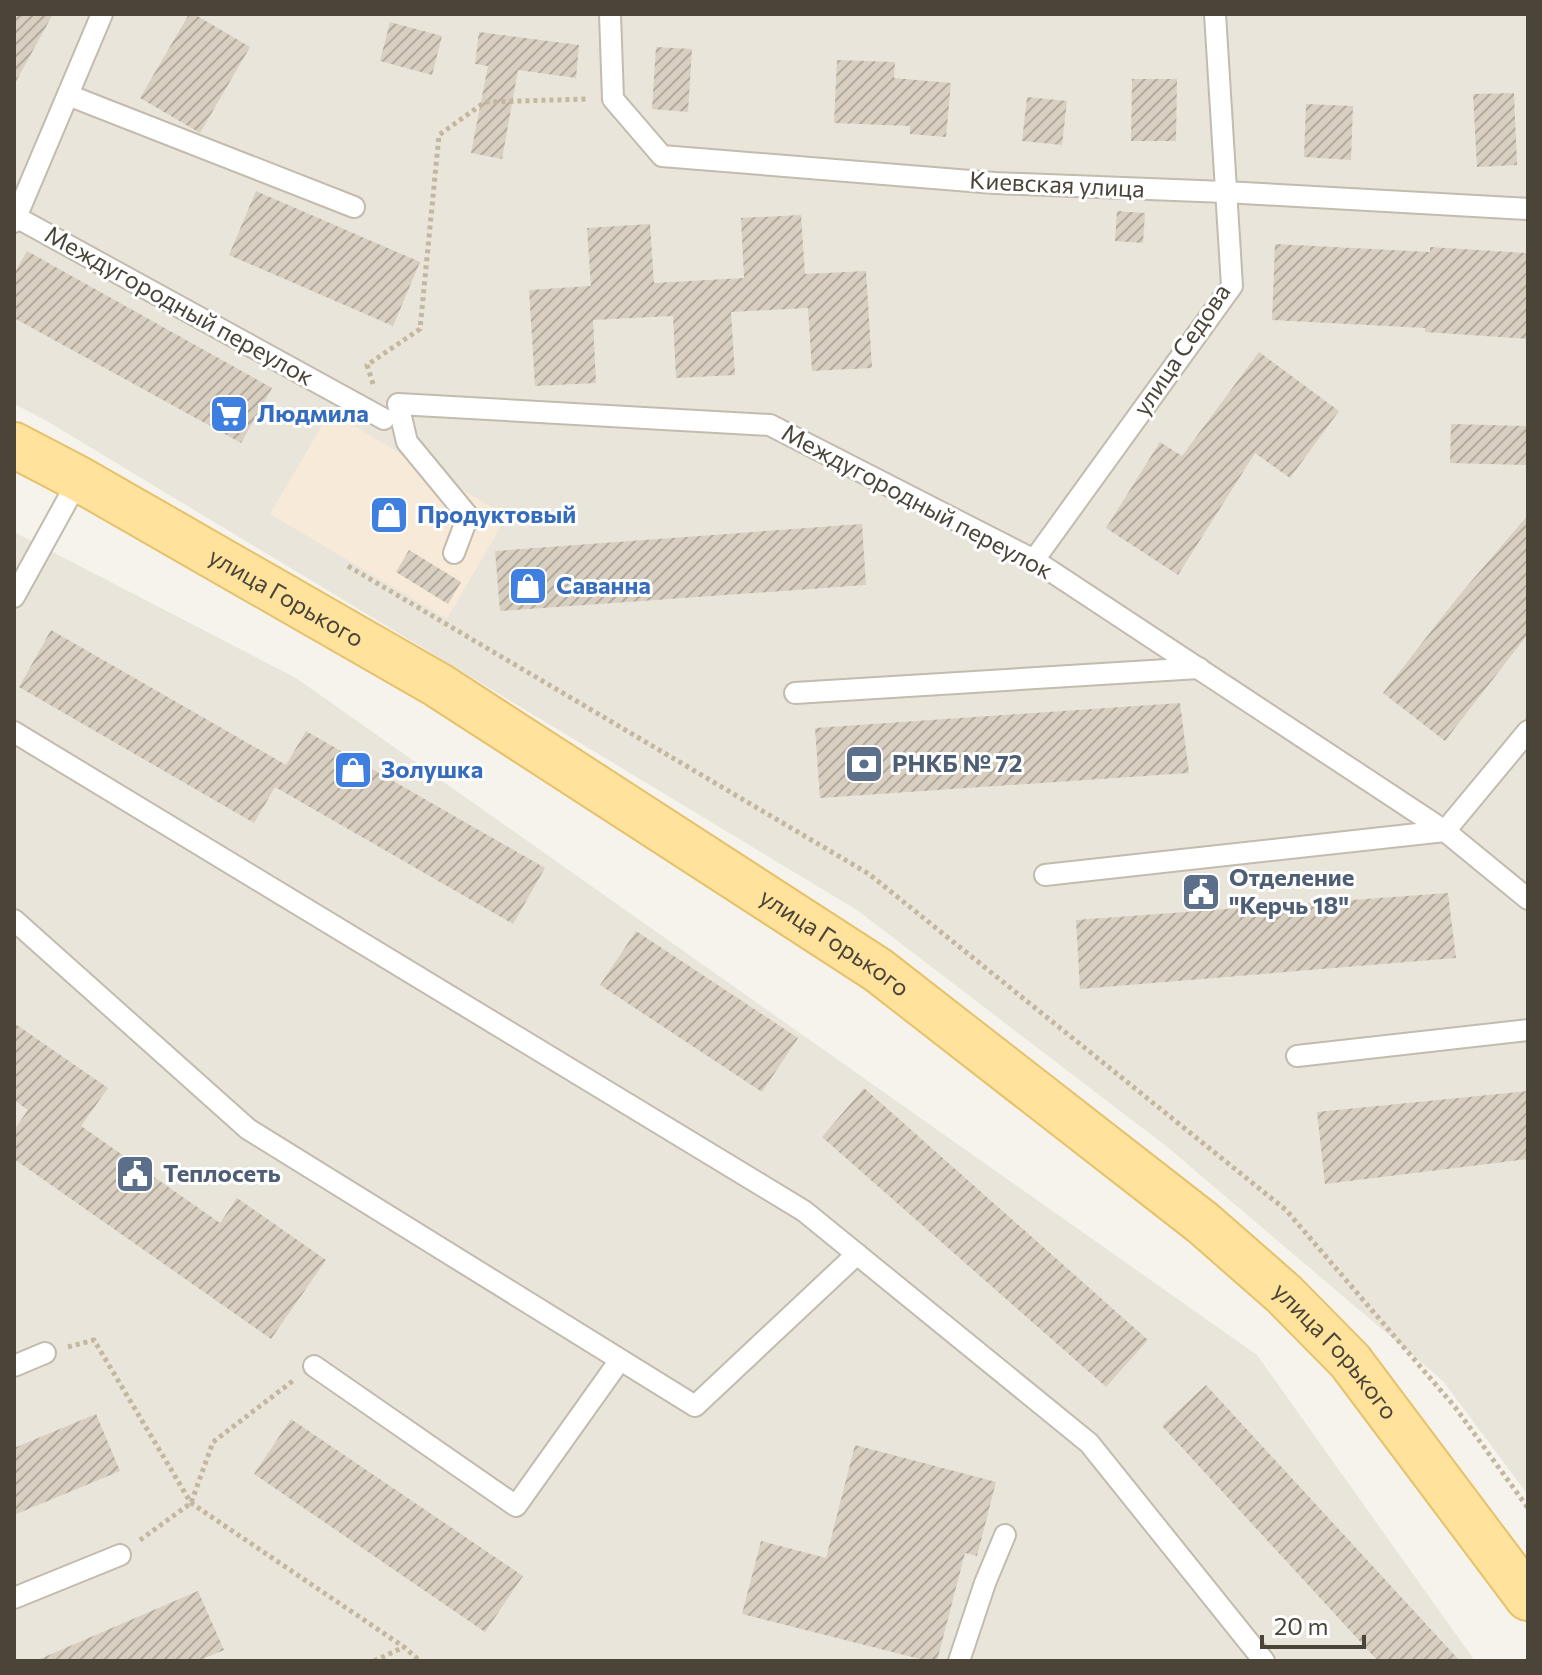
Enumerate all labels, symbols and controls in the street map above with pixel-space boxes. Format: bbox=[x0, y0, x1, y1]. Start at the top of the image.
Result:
street label: Киевская улица bbox=[969, 164, 1145, 203]
street label: Междугородный переулок bbox=[40, 219, 319, 391]
street label: улица Седова bbox=[1126, 278, 1236, 421]
supermarket icon: Людмила bbox=[208, 393, 250, 435]
place label: Людмила bbox=[257, 398, 369, 427]
street label: Междугородный переулок bbox=[777, 417, 1058, 585]
shop icon: Продуктовый bbox=[368, 494, 410, 536]
place label: Продуктовый bbox=[417, 499, 576, 528]
street label: улица Горького bbox=[204, 541, 369, 652]
shop icon: Саванна bbox=[507, 565, 549, 607]
place label: Саванна bbox=[556, 570, 651, 599]
bank icon: РНКБ № 72 bbox=[843, 743, 885, 785]
place label: РНКБ № 72 bbox=[892, 748, 1022, 777]
shop icon: Золушка bbox=[332, 749, 374, 791]
place label: Золушка bbox=[381, 754, 483, 783]
place label: Отделение "Керчь 18" bbox=[1229, 862, 1354, 919]
public building icon: Отделение "Керчь 18" bbox=[1180, 871, 1222, 913]
street label: улица Горького bbox=[755, 881, 916, 1002]
public building icon: Теплосеть bbox=[114, 1153, 156, 1195]
place label: Теплосеть bbox=[163, 1158, 281, 1187]
street label: улица Горького bbox=[1268, 1275, 1405, 1425]
scale bar bbox=[1262, 1599, 1364, 1649]
text: 20 m bbox=[1274, 1611, 1328, 1640]

